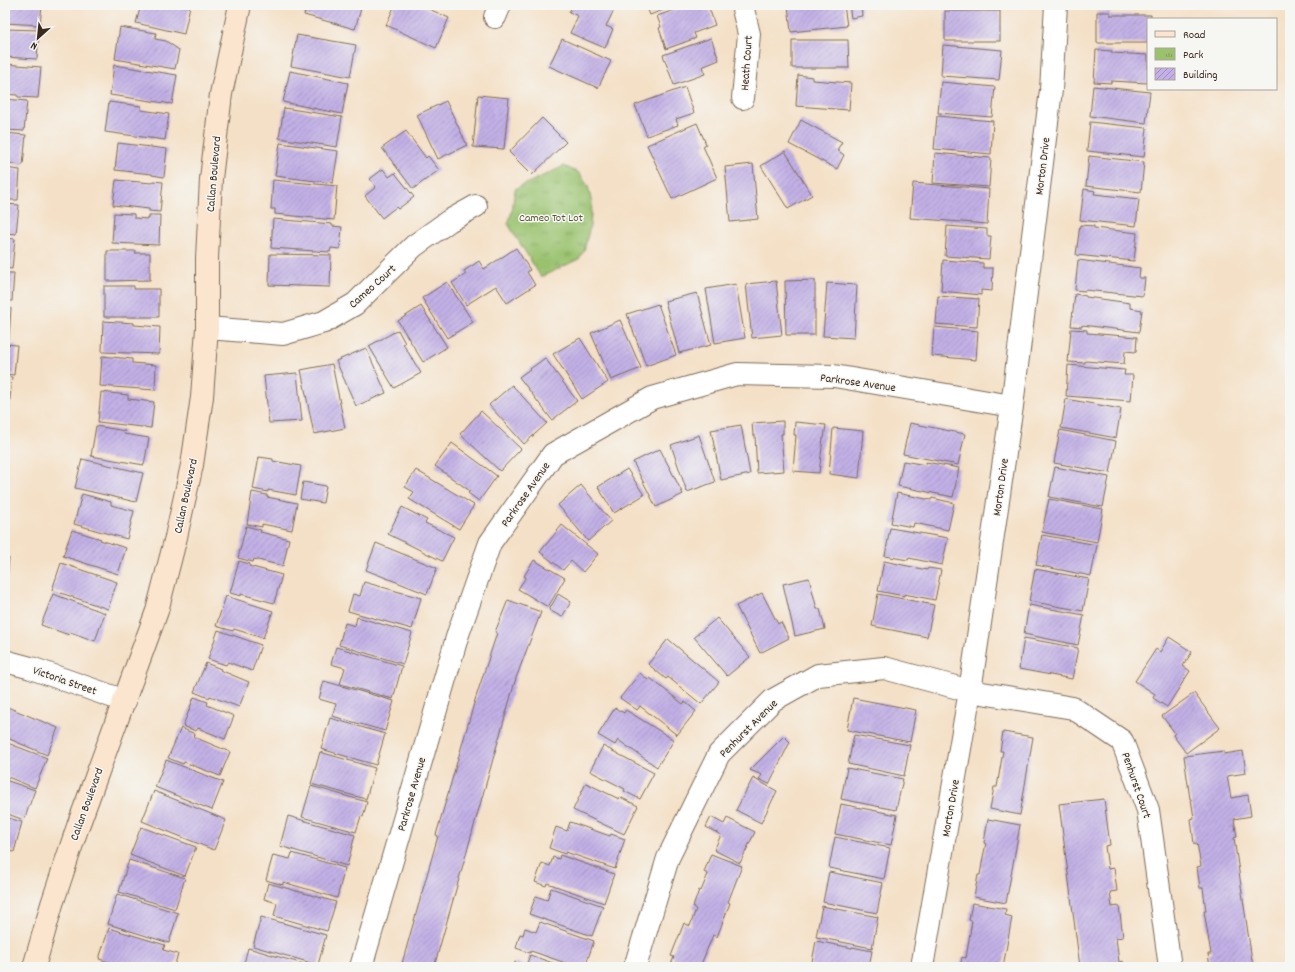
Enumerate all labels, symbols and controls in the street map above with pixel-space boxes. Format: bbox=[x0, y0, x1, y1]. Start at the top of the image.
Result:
north arrow bbox=[18, 18, 58, 58]
legend bbox=[1147, 18, 1277, 90]
text: Road bbox=[1183, 27, 1205, 44]
street label: Heath Court bbox=[737, 34, 758, 91]
text: N bbox=[28, 37, 40, 53]
text: Park bbox=[1183, 47, 1204, 64]
text: Building bbox=[1183, 67, 1218, 84]
street label: Callan Boulevard bbox=[203, 135, 226, 213]
street label: Morton Drive bbox=[1032, 136, 1055, 196]
park label: Cameo Tot Lot bbox=[519, 210, 584, 227]
street label: Cameo Court bbox=[346, 261, 401, 313]
street label: Parkrose Avenue bbox=[819, 370, 897, 397]
street label: Callan Boulevard bbox=[170, 457, 203, 535]
street label: Morton Drive bbox=[989, 457, 1014, 517]
street label: Parkrose Avenue bbox=[497, 459, 555, 531]
street label: Victoria Street bbox=[30, 663, 99, 701]
street label: Penhurst Avenue bbox=[716, 696, 782, 762]
street label: Penhurst Court bbox=[1116, 750, 1155, 821]
street label: Parkrose Avenue bbox=[394, 755, 431, 833]
street label: Callan Boulevard bbox=[66, 766, 108, 843]
street label: Morton Drive bbox=[938, 778, 965, 838]

